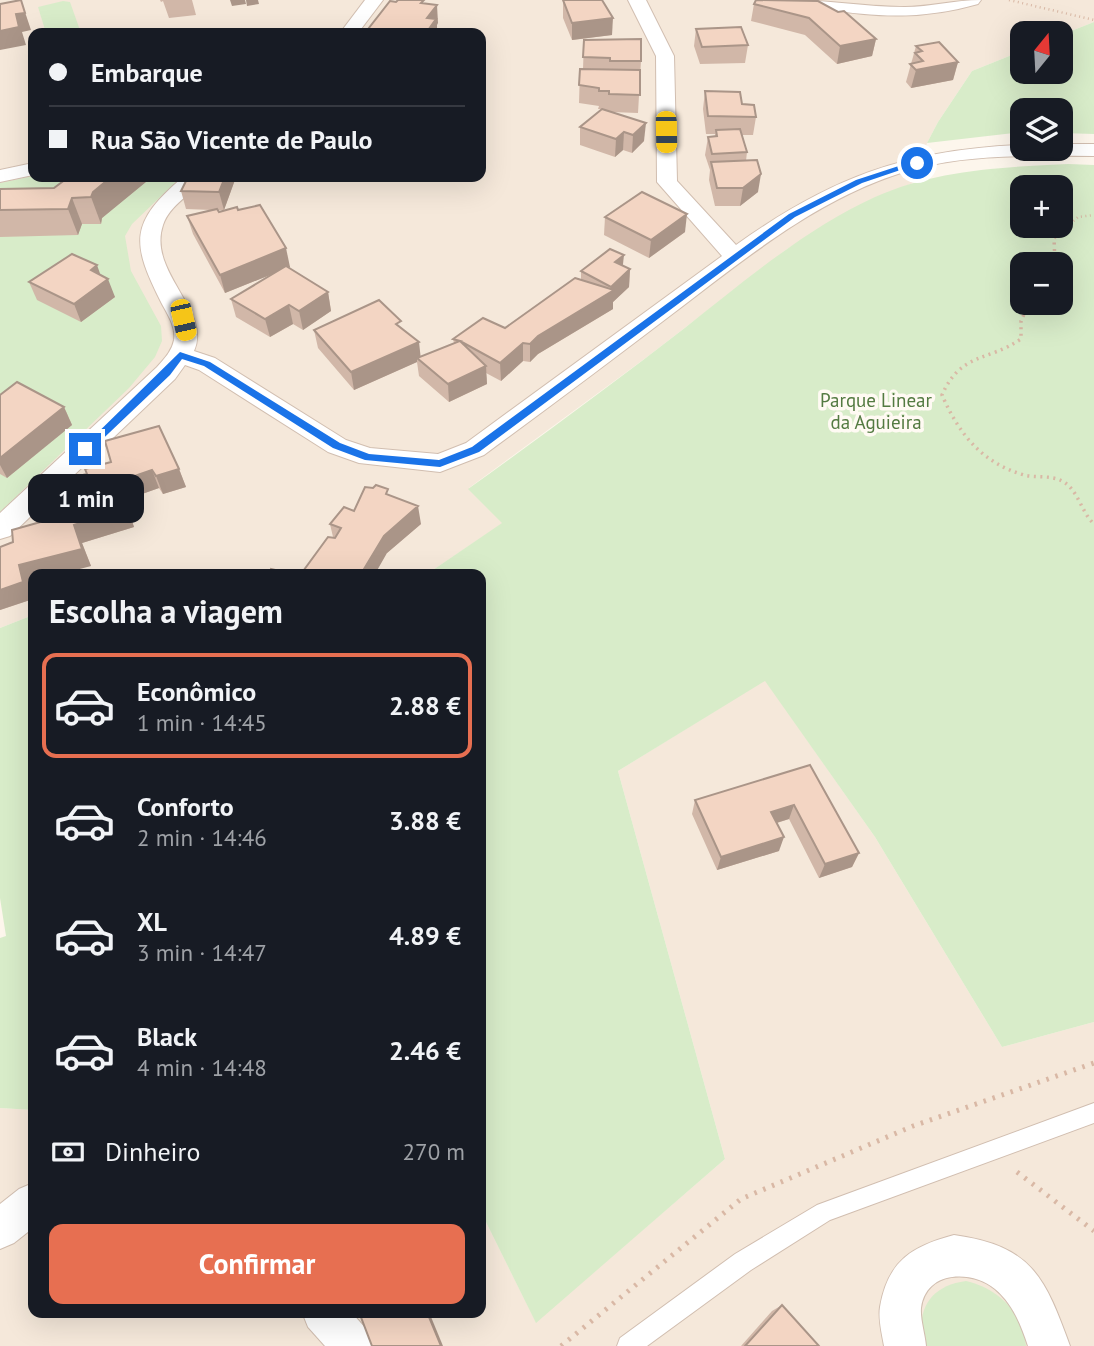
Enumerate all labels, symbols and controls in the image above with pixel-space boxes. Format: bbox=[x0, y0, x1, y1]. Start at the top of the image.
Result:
north arrow bbox=[1010, 21, 1073, 84]
map controls bbox=[1010, 21, 1073, 315]
text: Embarque bbox=[91, 56, 203, 89]
button: layers bbox=[1010, 98, 1073, 161]
car bbox=[656, 111, 677, 153]
text: Rua São Vicente de Paulo bbox=[91, 123, 373, 156]
route start bbox=[901, 147, 933, 179]
button: + bbox=[1010, 175, 1073, 238]
button: − bbox=[1010, 252, 1073, 315]
car bbox=[169, 297, 198, 343]
park label: Parque Linear da Aguieira bbox=[820, 388, 932, 434]
route end bbox=[69, 433, 101, 465]
callout: 1 min bbox=[27, 474, 143, 522]
text: 1 min bbox=[58, 484, 114, 513]
text: Escolha a viagem bbox=[49, 590, 283, 632]
icon: car bbox=[53, 674, 116, 737]
text: Econômico bbox=[137, 675, 256, 708]
text: 2.88 € bbox=[389, 689, 461, 722]
text: 1 min · 14:45 bbox=[137, 708, 267, 737]
icon: car bbox=[53, 789, 116, 852]
text: Conforto bbox=[137, 790, 234, 823]
text: 3.88 € bbox=[389, 804, 461, 837]
text: 2 min · 14:46 bbox=[137, 823, 267, 852]
icon: car bbox=[53, 904, 116, 967]
text: XL bbox=[137, 905, 167, 938]
text: 4.89 € bbox=[389, 919, 461, 952]
text: 3 min · 14:47 bbox=[137, 938, 267, 967]
icon: car bbox=[53, 1019, 116, 1082]
text: Black bbox=[137, 1020, 197, 1053]
text: 2.46 € bbox=[389, 1034, 461, 1067]
text: 4 min · 14:48 bbox=[137, 1053, 267, 1082]
icon: cash bbox=[49, 1133, 87, 1171]
text: Dinheiro bbox=[105, 1135, 200, 1168]
text: 270 m bbox=[403, 1137, 465, 1166]
button: Confirmar bbox=[49, 1224, 465, 1304]

